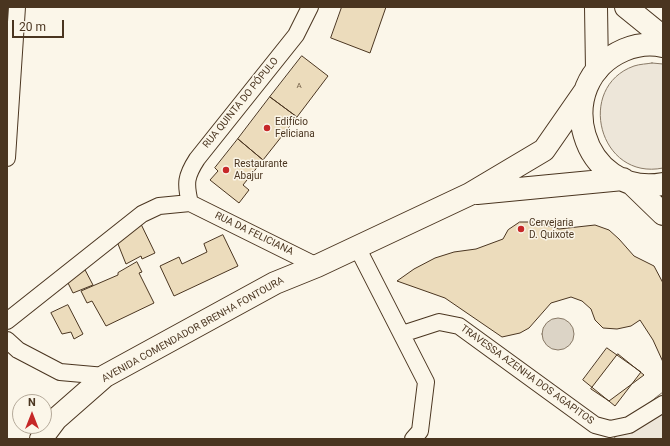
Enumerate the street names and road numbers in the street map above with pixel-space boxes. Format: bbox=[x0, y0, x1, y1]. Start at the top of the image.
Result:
street label: RUA QUINTA DO PÓPULO bbox=[201, 55, 281, 151]
street label: RUA DA FELICIANA bbox=[213, 210, 295, 258]
street label: AVENIDA COMENDADOR BRENHA FONTOURA bbox=[100, 275, 286, 385]
street label: TRAVESSA AZENHA DOS AGAPITOS bbox=[458, 323, 596, 427]

